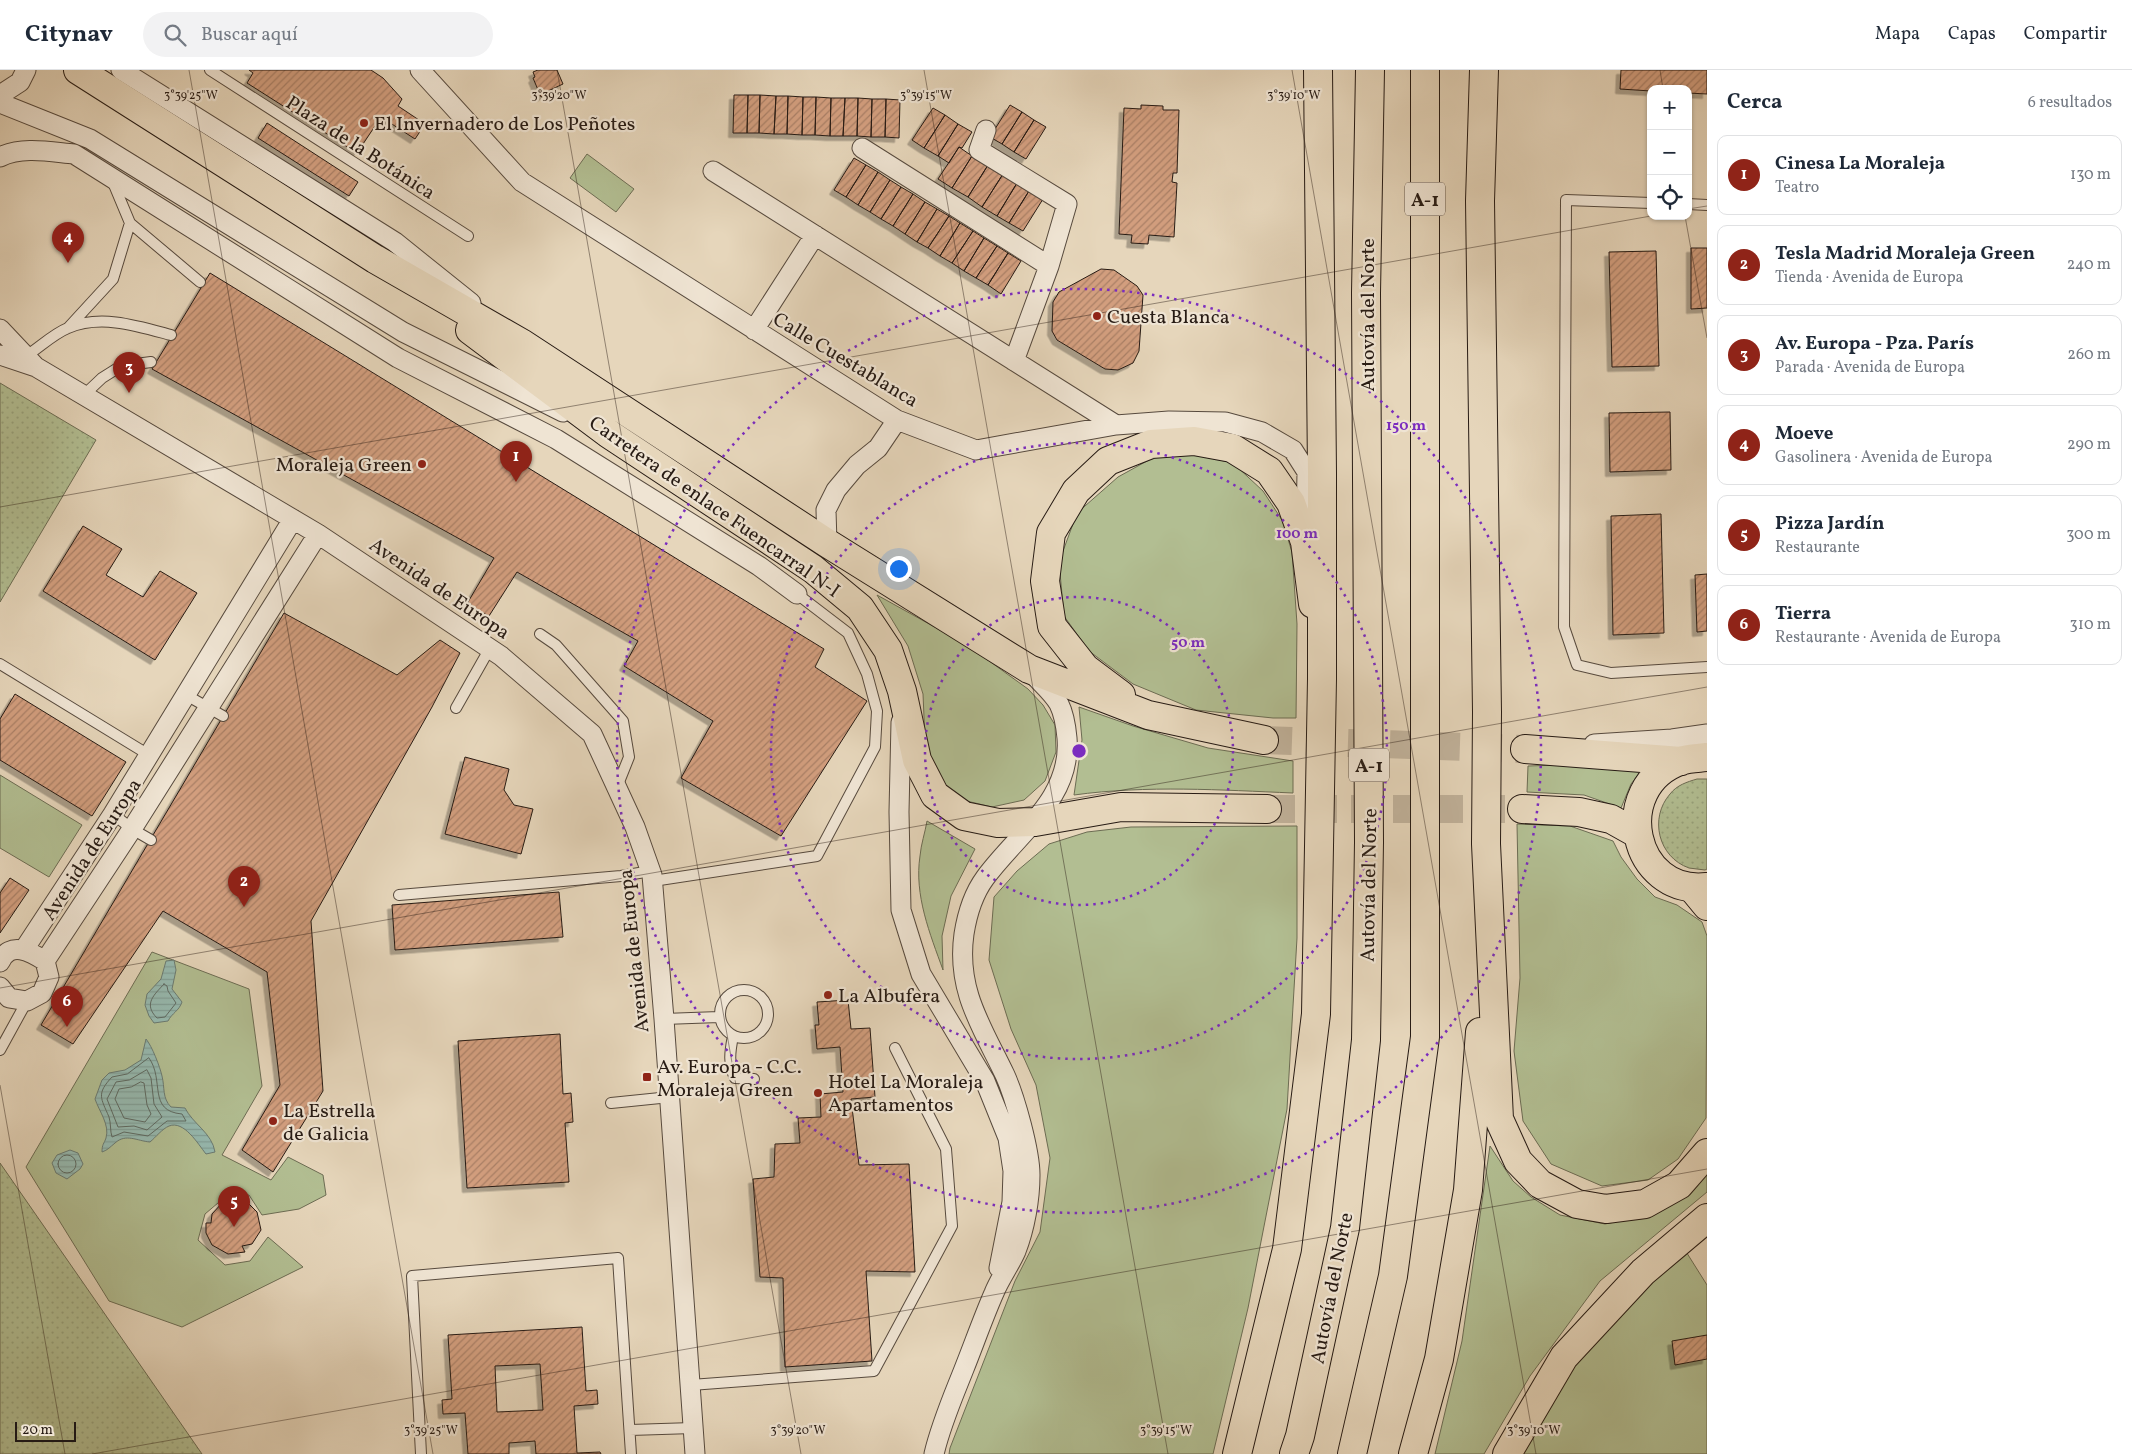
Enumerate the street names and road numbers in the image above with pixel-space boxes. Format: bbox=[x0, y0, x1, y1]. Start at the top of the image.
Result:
street label: Plaza de la Botánica bbox=[280, 90, 440, 208]
road number: A-1 bbox=[1405, 182, 1445, 216]
street label: Autovía del Norte bbox=[1355, 238, 1383, 392]
street label: Calle Cuestablanca bbox=[767, 306, 923, 415]
street label: Carretera de enlace Fuencarral N-I bbox=[583, 410, 845, 605]
street label: Avenida de Europa bbox=[363, 532, 515, 647]
road number: A-1 bbox=[1349, 748, 1389, 782]
street label: Avenida de Europa bbox=[36, 773, 149, 927]
street label: Autovía del Norte bbox=[1355, 808, 1385, 962]
street label: Avenida de Europa bbox=[612, 868, 658, 1034]
street label: Autovía del Norte bbox=[1305, 1210, 1361, 1366]

